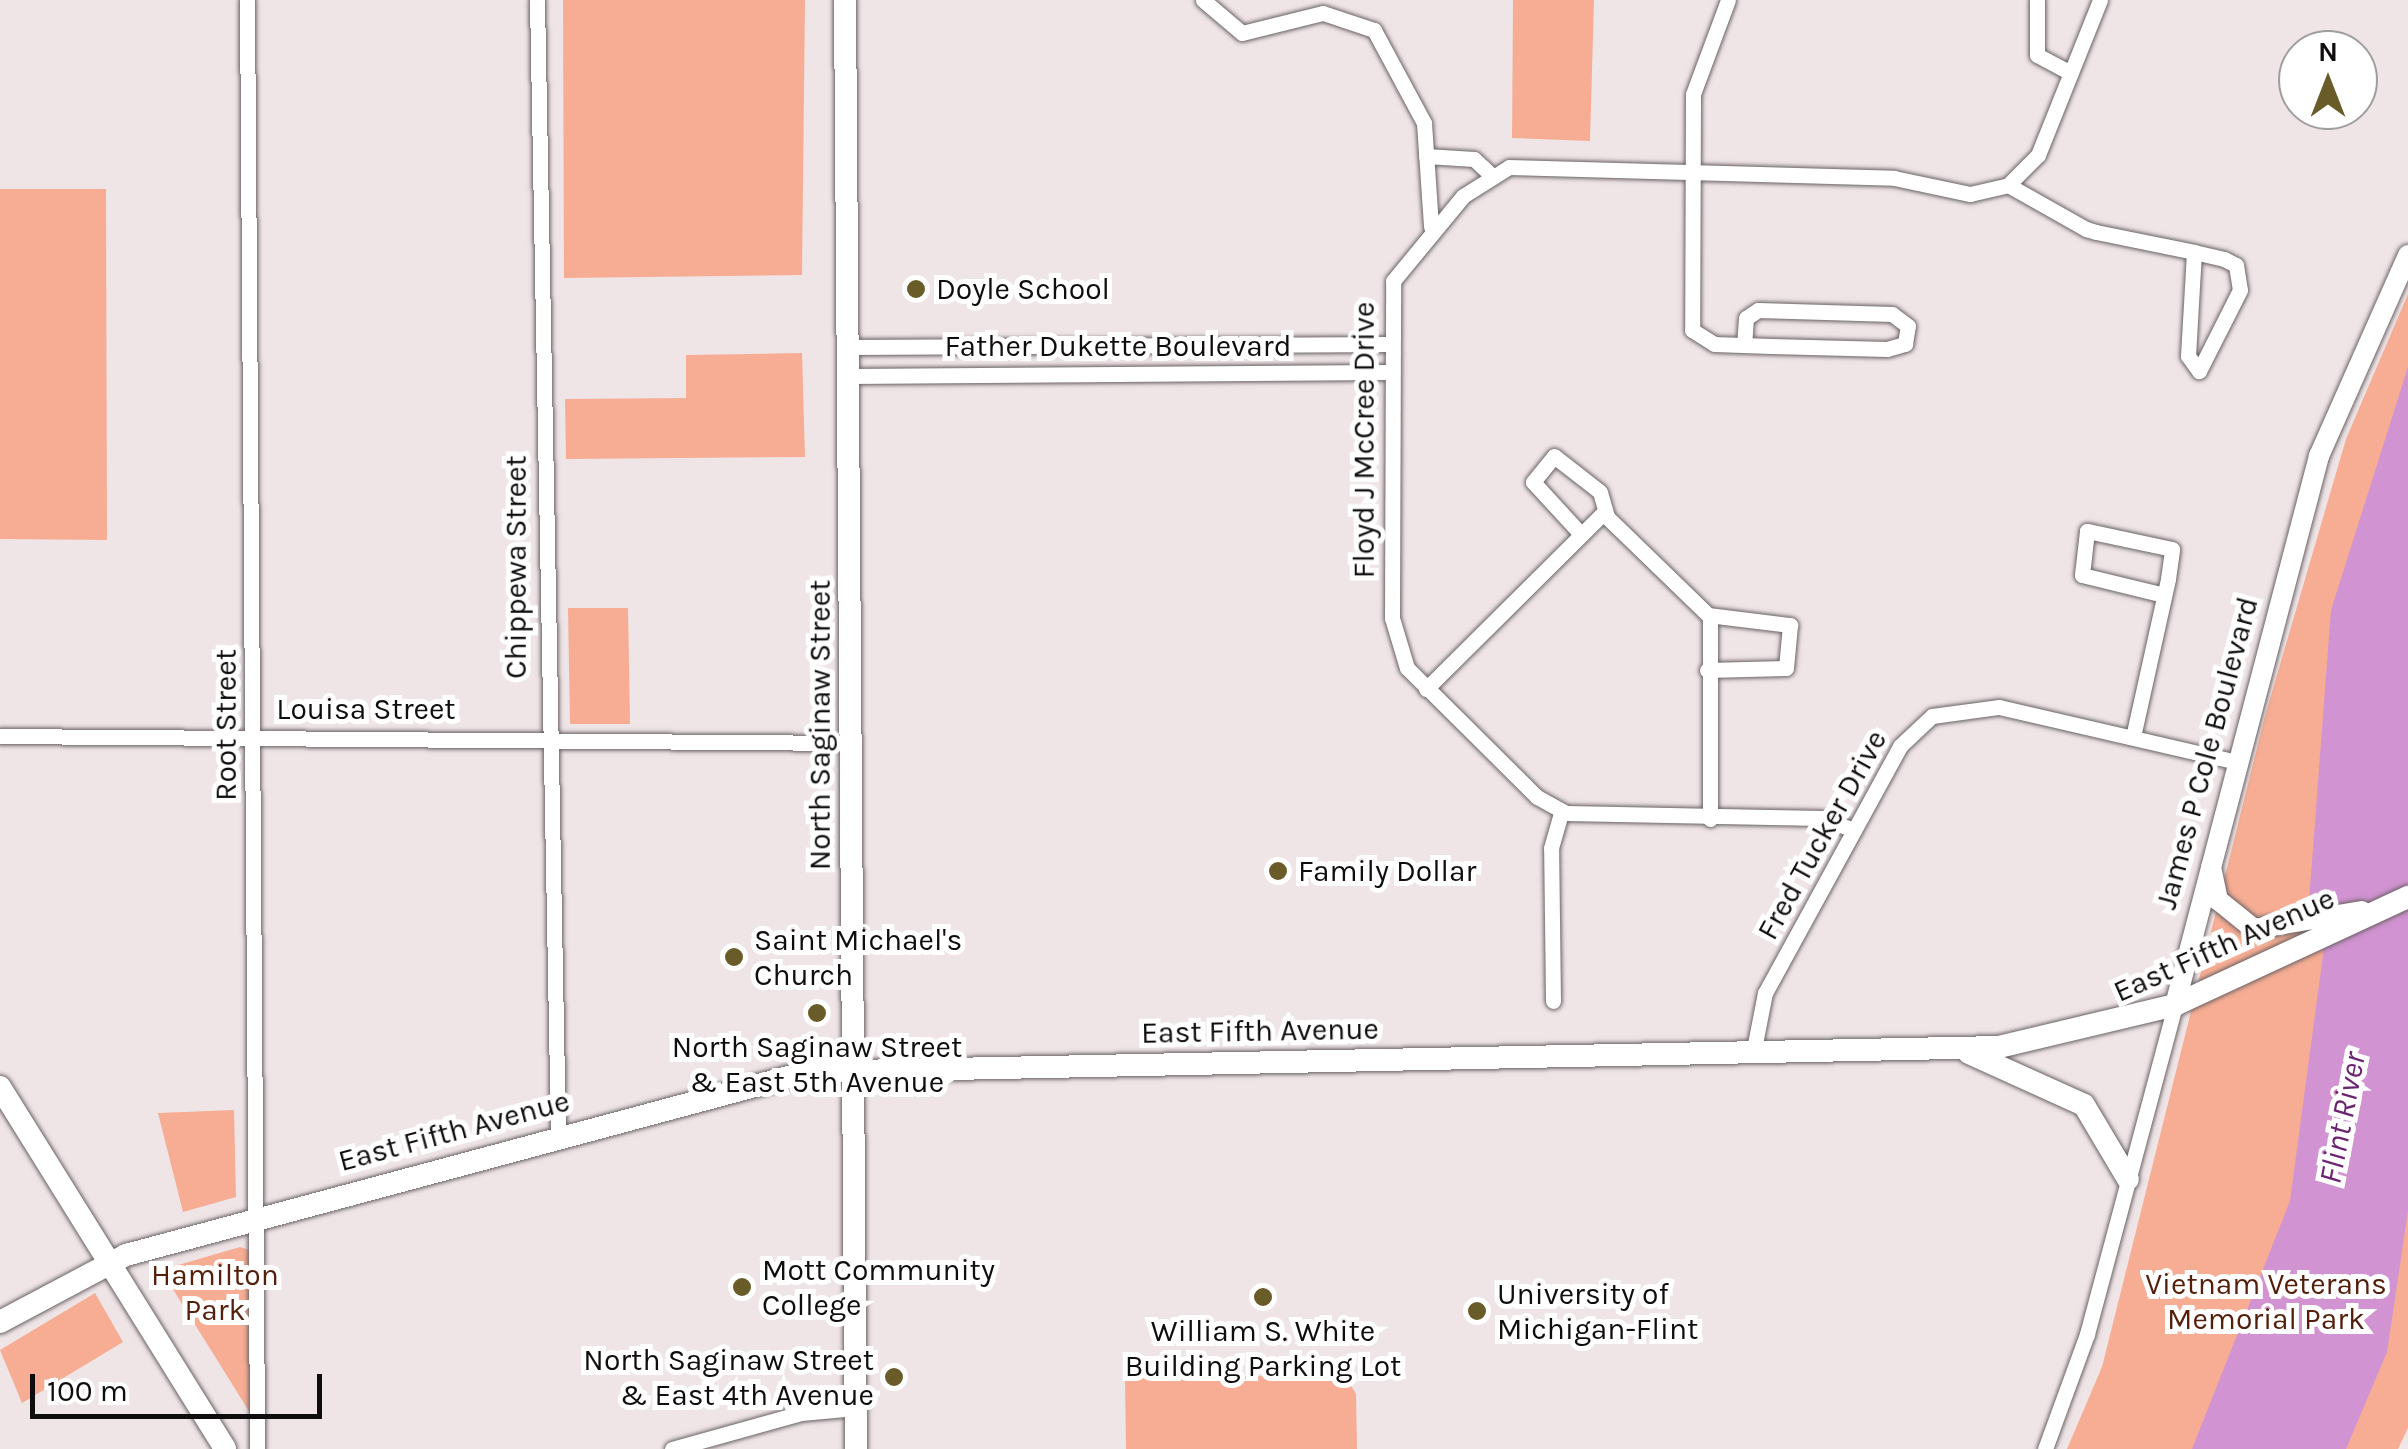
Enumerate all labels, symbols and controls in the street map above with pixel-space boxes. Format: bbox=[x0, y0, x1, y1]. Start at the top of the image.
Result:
north arrow bbox=[2278, 30, 2378, 130]
text: N bbox=[2318, 35, 2338, 68]
place label: Doyle School bbox=[936, 271, 1110, 307]
marker: Doyle School bbox=[905, 278, 927, 300]
street label: Floyd J McCree Drive bbox=[1346, 302, 1382, 578]
street label: Father Dukette Boulevard bbox=[945, 328, 1291, 364]
street label: Chippewa Street bbox=[498, 455, 534, 679]
street label: North Saginaw Street bbox=[802, 580, 838, 870]
street label: James P Cole Boulevard bbox=[2148, 593, 2266, 913]
street label: Root Street bbox=[208, 649, 244, 801]
street label: Louisa Street bbox=[276, 691, 456, 727]
street label: Fred Tucker Drive bbox=[1750, 724, 1894, 946]
place label: Family Dollar bbox=[1298, 853, 1476, 889]
marker: Family Dollar bbox=[1267, 860, 1289, 882]
street label: East Fifth Avenue bbox=[2108, 880, 2340, 1010]
place label: Saint Michael's Church bbox=[754, 922, 962, 992]
marker: Saint Michael's Church bbox=[723, 946, 745, 968]
marker: North Saginaw Street & East 5th Avenue bbox=[806, 1002, 828, 1024]
street label: East Fifth Avenue bbox=[1141, 1011, 1379, 1051]
place label: North Saginaw Street & East 5th Avenue bbox=[672, 1029, 962, 1100]
water label: Flint River bbox=[2311, 1049, 2375, 1187]
street label: East Fifth Avenue bbox=[335, 1083, 573, 1179]
place label: Mott Community College bbox=[762, 1252, 995, 1322]
park label: Hamilton Park bbox=[151, 1257, 279, 1328]
park label: Vietnam Veterans Memorial Park bbox=[2145, 1266, 2387, 1336]
marker: Mott Community College bbox=[731, 1276, 753, 1298]
place label: University of Michigan-Flint bbox=[1497, 1276, 1698, 1346]
marker: William S. White Building Parking Lot bbox=[1252, 1286, 1274, 1308]
marker: University of Michigan-Flint bbox=[1466, 1300, 1488, 1322]
place label: William S. White Building Parking Lot bbox=[1125, 1313, 1401, 1384]
place label: North Saginaw Street & East 4th Avenue bbox=[583, 1342, 874, 1412]
scale bar bbox=[35, 1354, 328, 1416]
marker: North Saginaw Street & East 4th Avenue bbox=[883, 1366, 905, 1388]
text: 100 m bbox=[47, 1373, 128, 1409]

